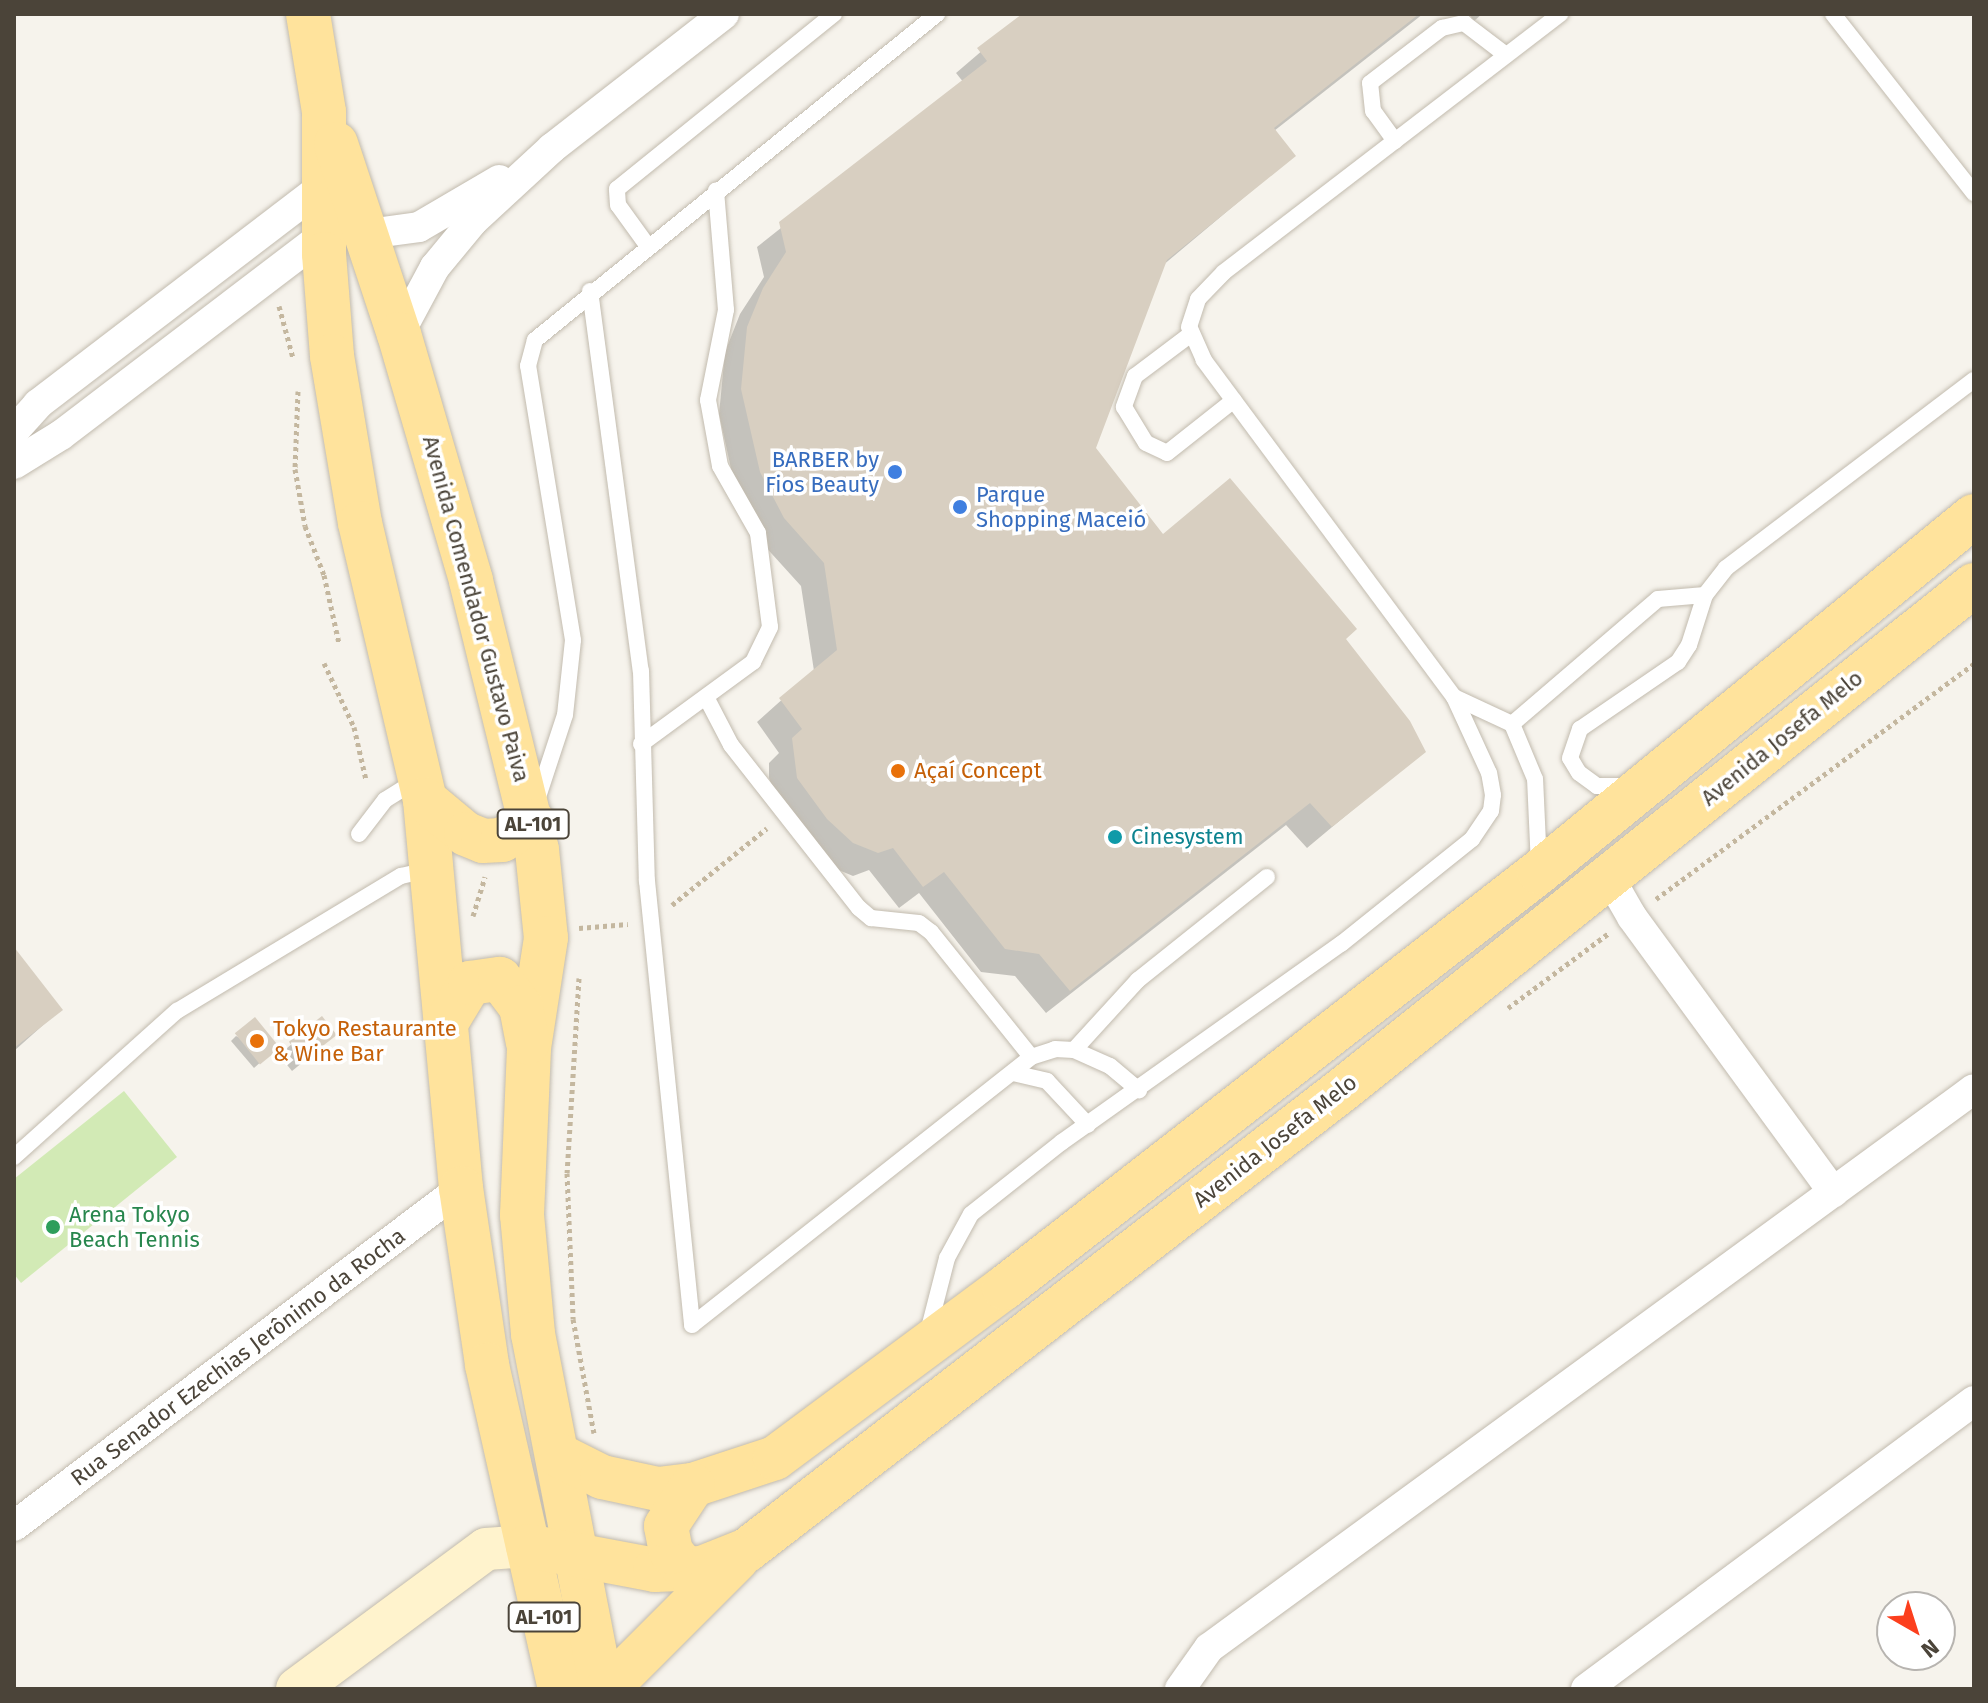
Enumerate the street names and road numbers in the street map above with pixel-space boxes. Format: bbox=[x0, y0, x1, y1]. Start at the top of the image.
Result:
street label: Avenida Comendador Gustavo Paiva bbox=[417, 433, 535, 785]
street label: Avenida Josefa Melo bbox=[1696, 665, 1868, 811]
road number: AL-101 bbox=[495, 808, 571, 840]
street label: Avenida Josefa Melo bbox=[1188, 1069, 1362, 1213]
street label: Rua Senador Ezechias Jerônimo da Rocha bbox=[66, 1223, 410, 1491]
road number: AL-101 bbox=[506, 1601, 582, 1633]

